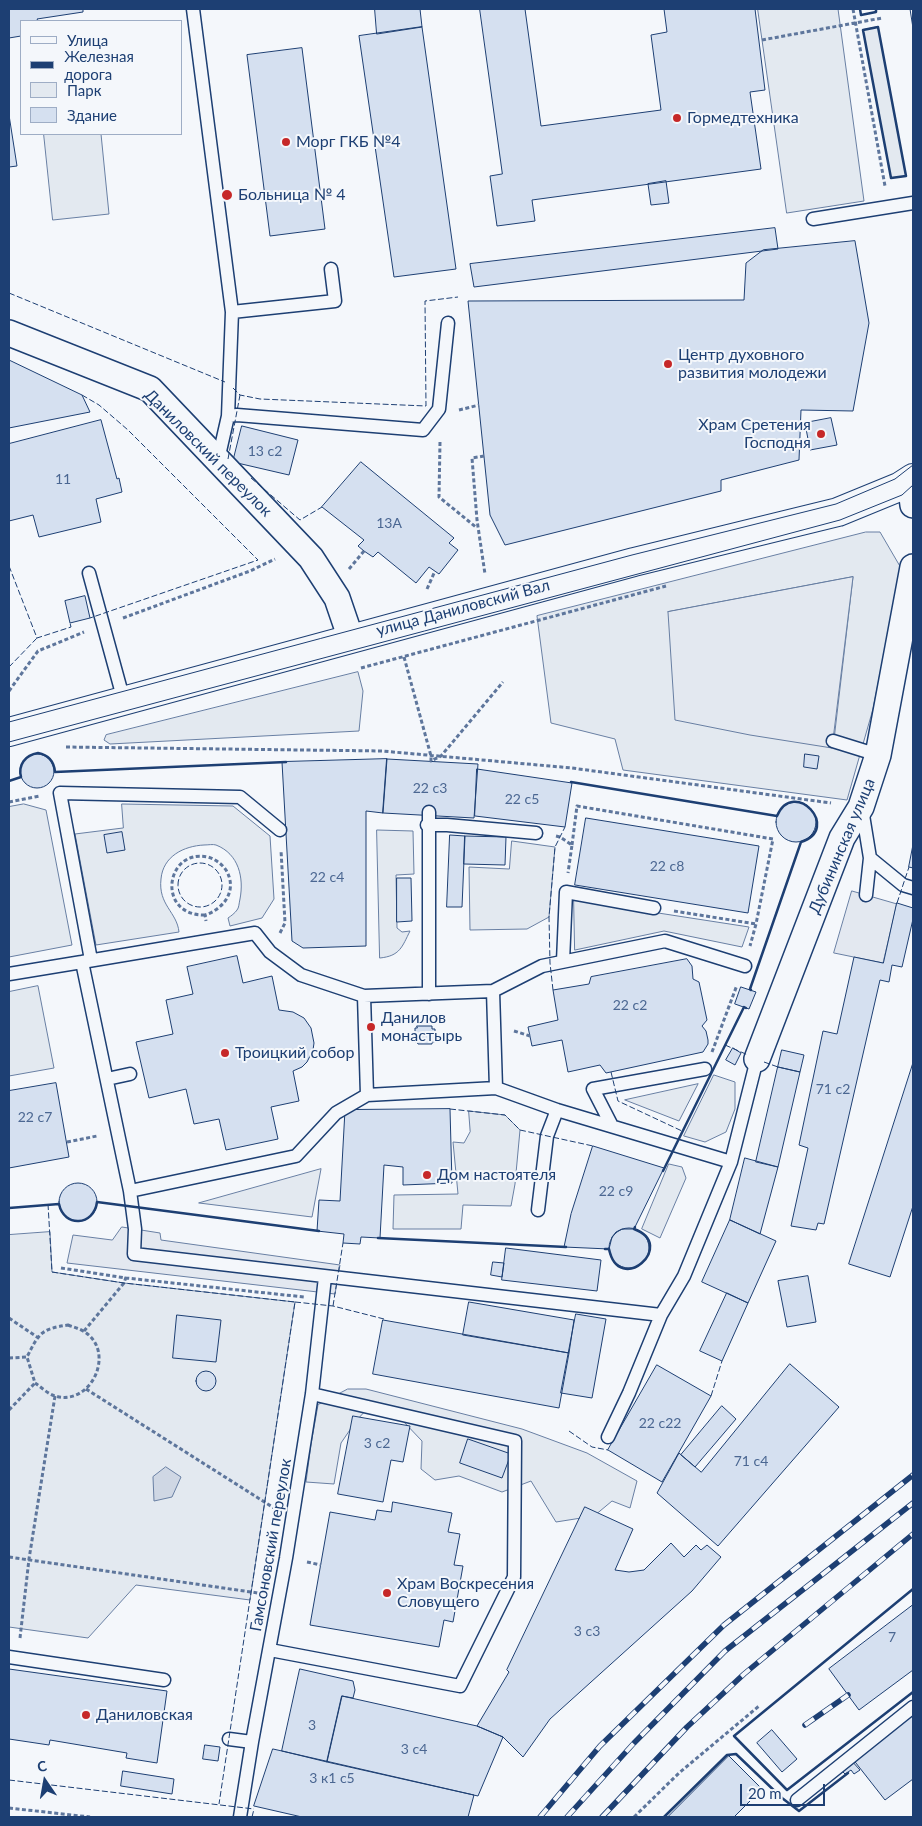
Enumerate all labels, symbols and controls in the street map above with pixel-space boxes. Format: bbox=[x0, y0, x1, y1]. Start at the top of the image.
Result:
legend bbox=[20, 20, 182, 135]
text: Улица bbox=[67, 31, 108, 49]
text: Железная дорога bbox=[64, 47, 134, 83]
text: Парк bbox=[67, 81, 101, 99]
text: Здание bbox=[67, 106, 117, 124]
place label: Гормедтехника bbox=[687, 108, 799, 128]
marker: Гормедтехника bbox=[671, 112, 683, 124]
place label: Морг ГКБ №4 bbox=[296, 132, 400, 152]
marker: Морг ГКБ №4 bbox=[280, 136, 292, 148]
place label: Больница № 4 bbox=[238, 185, 346, 205]
marker: Больница № 4 bbox=[220, 188, 234, 202]
place label: Центр духовного развития молодежи bbox=[678, 345, 827, 383]
marker: Центр духовного развития молодежи bbox=[662, 358, 674, 370]
street label: Даниловский переулок bbox=[140, 385, 276, 521]
place label: Храм Сретения Господня bbox=[698, 415, 811, 453]
marker: Храм Сретения Господня bbox=[815, 428, 827, 440]
house number: 13 с2 bbox=[248, 443, 282, 459]
house number: 11 bbox=[55, 471, 71, 487]
house number: 13А bbox=[376, 515, 402, 531]
street label: улица Даниловский Вал bbox=[374, 576, 552, 640]
street label: Дубининская улица bbox=[805, 775, 879, 917]
house number: 22 с3 bbox=[413, 780, 447, 796]
house number: 22 с5 bbox=[505, 791, 539, 807]
house number: 22 с8 bbox=[650, 858, 684, 874]
house number: 22 с4 bbox=[310, 869, 344, 885]
house number: 22 с2 bbox=[613, 997, 647, 1013]
place label: Данилов монастырь bbox=[381, 1008, 462, 1046]
marker: Данилов монастырь bbox=[365, 1021, 377, 1033]
place label: Троицкий собор bbox=[235, 1043, 354, 1063]
marker: Троицкий собор bbox=[219, 1047, 231, 1059]
house number: 71 с2 bbox=[816, 1081, 850, 1097]
house number: 22 с7 bbox=[18, 1109, 52, 1125]
place label: Дом настоятеля bbox=[437, 1165, 556, 1185]
marker: Дом настоятеля bbox=[421, 1169, 433, 1181]
house number: 22 с9 bbox=[599, 1183, 633, 1199]
house number: 22 с22 bbox=[639, 1415, 681, 1431]
house number: 3 с2 bbox=[364, 1435, 390, 1451]
house number: 71 с4 bbox=[734, 1453, 768, 1469]
street label: Гамсоновский переулок bbox=[246, 1457, 296, 1633]
place label: Храм Воскресения Словущего bbox=[397, 1574, 534, 1612]
marker: Храм Воскресения Словущего bbox=[381, 1587, 393, 1599]
house number: 3 с3 bbox=[574, 1623, 600, 1639]
house number: 7 bbox=[888, 1629, 896, 1645]
place label: Даниловская bbox=[96, 1705, 193, 1725]
marker: Даниловская bbox=[80, 1709, 92, 1721]
house number: 3 bbox=[308, 1717, 316, 1733]
house number: 3 с4 bbox=[401, 1741, 427, 1757]
north arrow bbox=[20, 1756, 70, 1806]
text: С bbox=[35, 1757, 48, 1775]
house number: 3 к1 с5 bbox=[309, 1770, 355, 1786]
scale bar bbox=[742, 1774, 827, 1806]
text: 20 m bbox=[748, 1784, 782, 1802]

